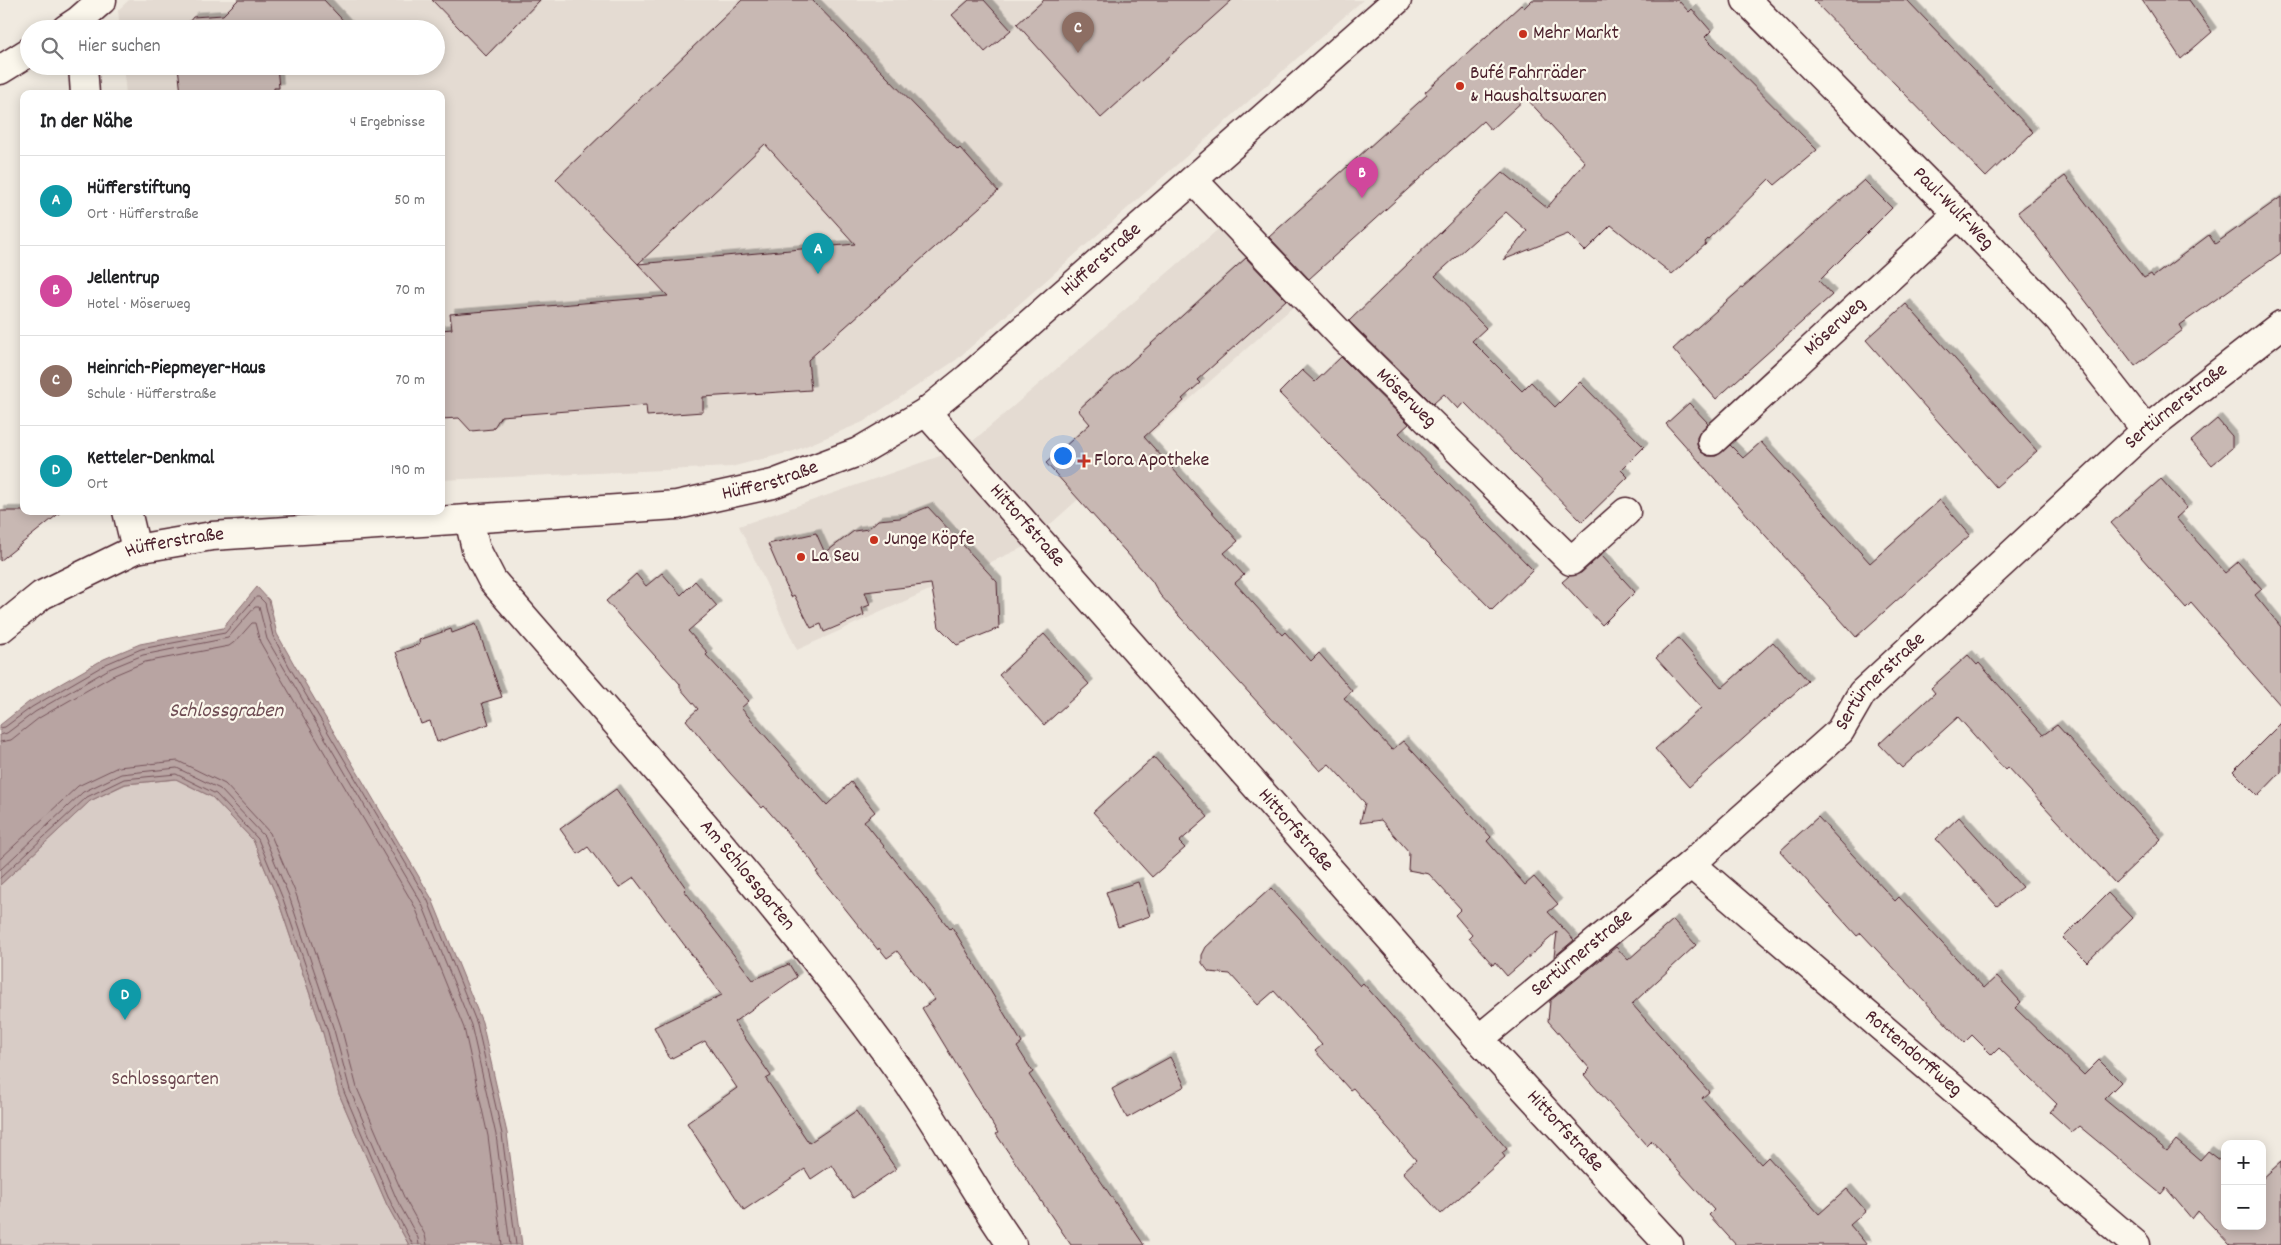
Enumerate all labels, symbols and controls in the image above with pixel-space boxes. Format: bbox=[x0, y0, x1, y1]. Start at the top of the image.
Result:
pin: C bbox=[1062, 12, 1094, 53]
search box bbox=[20, 20, 445, 75]
place label: Mehr Markt bbox=[1533, 20, 1619, 48]
marker: Mehr Markt bbox=[1517, 28, 1529, 40]
icon: search bbox=[38, 34, 66, 62]
text: Hier suchen bbox=[78, 34, 161, 61]
place label: Bufé Fahrräder & Haushaltswaren bbox=[1470, 60, 1607, 111]
marker: Bufé Fahrräder & Haushaltswaren bbox=[1454, 80, 1466, 92]
text: In der Nähe bbox=[40, 108, 132, 138]
text: 4 Ergebnisse bbox=[350, 111, 425, 134]
pin: B bbox=[1346, 157, 1378, 198]
street label: Paul-Wulf-Weg bbox=[1905, 161, 2000, 257]
text: Hüfferstiftung bbox=[87, 176, 191, 203]
text: A bbox=[52, 189, 60, 212]
text: 50 m bbox=[394, 189, 425, 212]
text: Ort · Hüfferstraße bbox=[87, 203, 199, 226]
street label: Hüfferstraße bbox=[1055, 217, 1148, 304]
pin: A bbox=[802, 233, 834, 274]
text: Jellentrup bbox=[87, 266, 159, 293]
text: B bbox=[52, 279, 60, 302]
text: 70 m bbox=[395, 279, 425, 302]
street label: Möserweg bbox=[1798, 291, 1873, 363]
text: Hotel · Möserweg bbox=[87, 293, 191, 316]
text: Heinrich-Piepmeyer-Haus bbox=[87, 356, 266, 383]
street label: Sertürnerstraße bbox=[2119, 357, 2234, 457]
street label: Möserweg bbox=[1369, 362, 1442, 435]
text: C bbox=[52, 369, 60, 392]
text: 70 m bbox=[395, 369, 425, 392]
text: Schule · Hüfferstraße bbox=[87, 383, 216, 406]
your location bbox=[1050, 443, 1076, 469]
text: Ketteler-Denkmal bbox=[87, 446, 214, 473]
place label: Flora Apotheke bbox=[1094, 447, 1210, 475]
street label: Hüfferstraße bbox=[719, 454, 823, 509]
marker: Flora Apotheke bbox=[1078, 455, 1090, 467]
text: D bbox=[52, 459, 60, 482]
text: 190 m bbox=[391, 459, 425, 482]
text: Ort bbox=[87, 473, 108, 496]
street label: Hittorfstraße bbox=[982, 478, 1071, 574]
street label: Hüfferstraße bbox=[120, 521, 225, 566]
place label: Junge Köpfe bbox=[884, 526, 975, 554]
marker: Junge Köpfe bbox=[868, 534, 880, 546]
place label: La Seu bbox=[811, 543, 859, 571]
marker: La Seu bbox=[795, 551, 807, 563]
street label: Sertürnerstraße bbox=[1829, 626, 1932, 736]
water label: Schlossgraben bbox=[169, 697, 284, 727]
street label: Hittorfstraße bbox=[1251, 783, 1340, 879]
street label: Am Schlossgarten bbox=[692, 814, 801, 937]
street label: Sertürnerstraße bbox=[1525, 903, 1640, 1004]
pin: D bbox=[109, 979, 141, 1020]
street label: Rottendorffweg bbox=[1858, 1004, 1968, 1104]
park label: Schlossgarten bbox=[111, 1066, 219, 1094]
street label: Hittorfstraße bbox=[1519, 1084, 1610, 1179]
map controls bbox=[2221, 1140, 2266, 1230]
button: + bbox=[2221, 1140, 2266, 1185]
button: − bbox=[2221, 1185, 2266, 1230]

